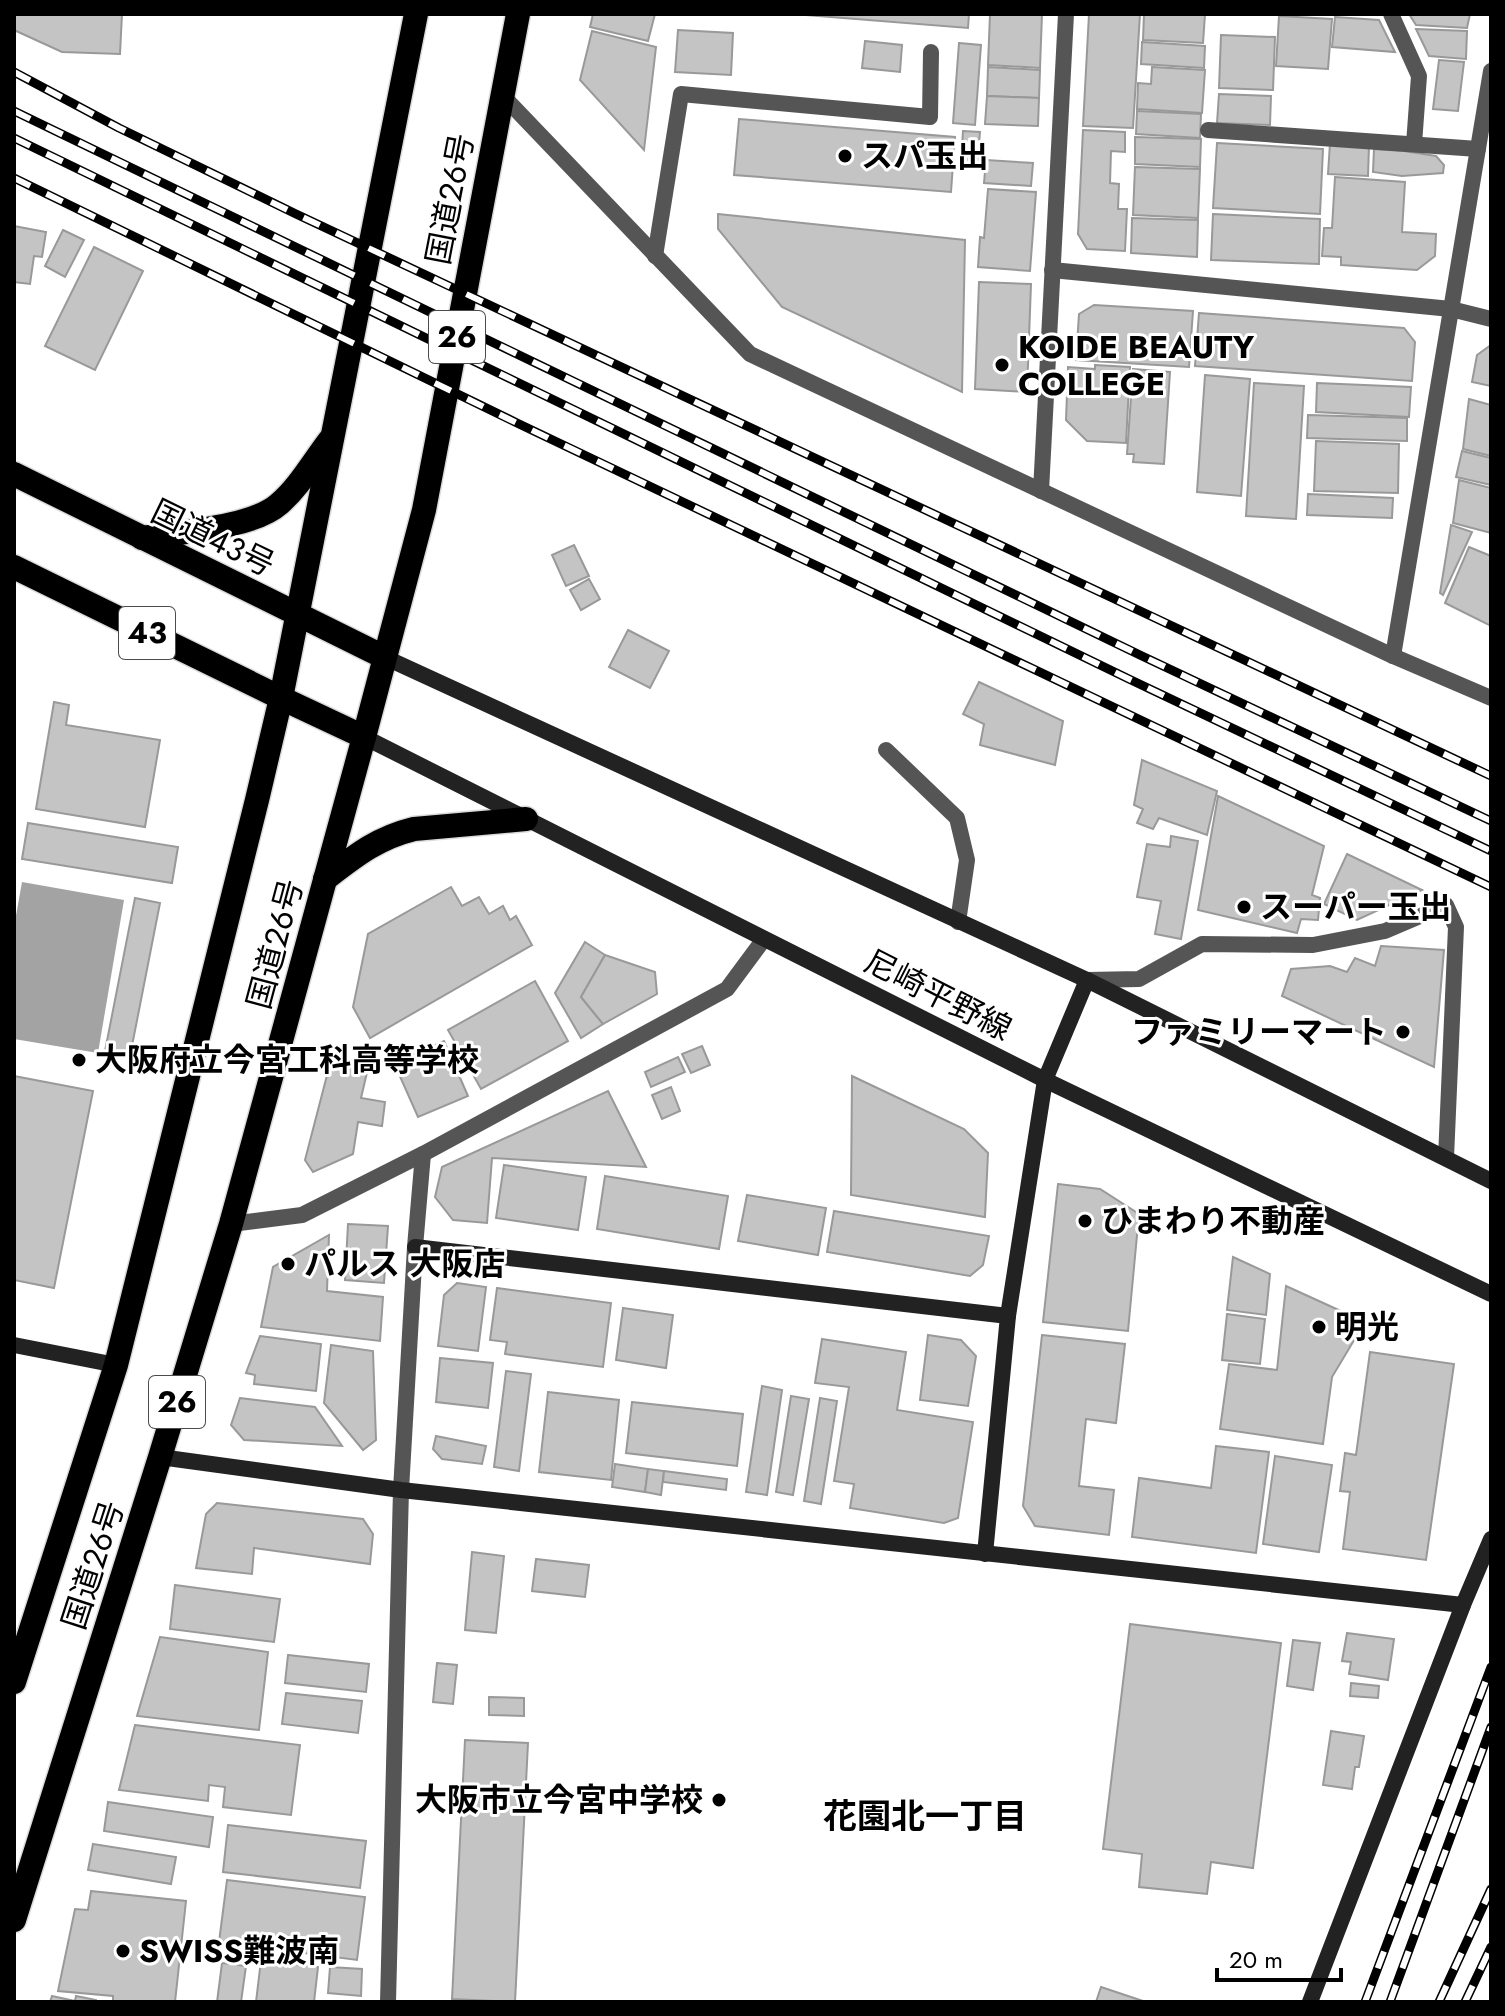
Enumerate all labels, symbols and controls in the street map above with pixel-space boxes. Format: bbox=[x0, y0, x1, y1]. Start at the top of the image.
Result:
street label: 国道26号 bbox=[415, 130, 485, 268]
place label: スパ玉出 bbox=[861, 133, 989, 179]
marker: スパ玉出 bbox=[836, 147, 854, 165]
road number: 26 bbox=[429, 311, 485, 363]
place label: KOIDE BEAUTY COLLEGE bbox=[1018, 324, 1255, 407]
marker: KOIDE BEAUTY COLLEGE bbox=[993, 356, 1011, 374]
street label: 国道43号 bbox=[144, 488, 282, 588]
road number: 43 bbox=[119, 607, 175, 659]
street label: 国道26号 bbox=[236, 874, 314, 1014]
place label: スーパー玉出 bbox=[1260, 884, 1452, 930]
marker: スーパー玉出 bbox=[1235, 898, 1253, 916]
street label: 尼崎平野線 bbox=[856, 938, 1020, 1052]
place label: ファミリーマート bbox=[1131, 1009, 1387, 1055]
marker: ファミリーマート bbox=[1394, 1023, 1412, 1041]
place label: 大阪府立今宮工科高等学校 bbox=[95, 1037, 479, 1083]
marker: 大阪府立今宮工科高等学校 bbox=[70, 1051, 88, 1069]
place label: ひまわり不動産 bbox=[1101, 1198, 1325, 1244]
marker: ひまわり不動産 bbox=[1076, 1212, 1094, 1230]
place label: パルス 大阪店 bbox=[304, 1241, 506, 1287]
marker: パルス 大阪店 bbox=[279, 1255, 297, 1273]
place label: 明光 bbox=[1335, 1304, 1399, 1350]
marker: 明光 bbox=[1310, 1318, 1328, 1336]
road number: 26 bbox=[149, 1376, 205, 1428]
street label: 国道26号 bbox=[51, 1495, 135, 1635]
place label: 大阪市立今宮中学校 bbox=[415, 1777, 703, 1823]
marker: 大阪市立今宮中学校 bbox=[710, 1791, 728, 1809]
district label: 花園北一丁目 bbox=[823, 1792, 1027, 1841]
place label: SWISS難波南 bbox=[139, 1928, 339, 1974]
scale bar bbox=[1217, 1932, 1341, 1982]
marker: SWISS難波南 bbox=[114, 1942, 132, 1960]
text: 20 m bbox=[1229, 1942, 1283, 1977]

